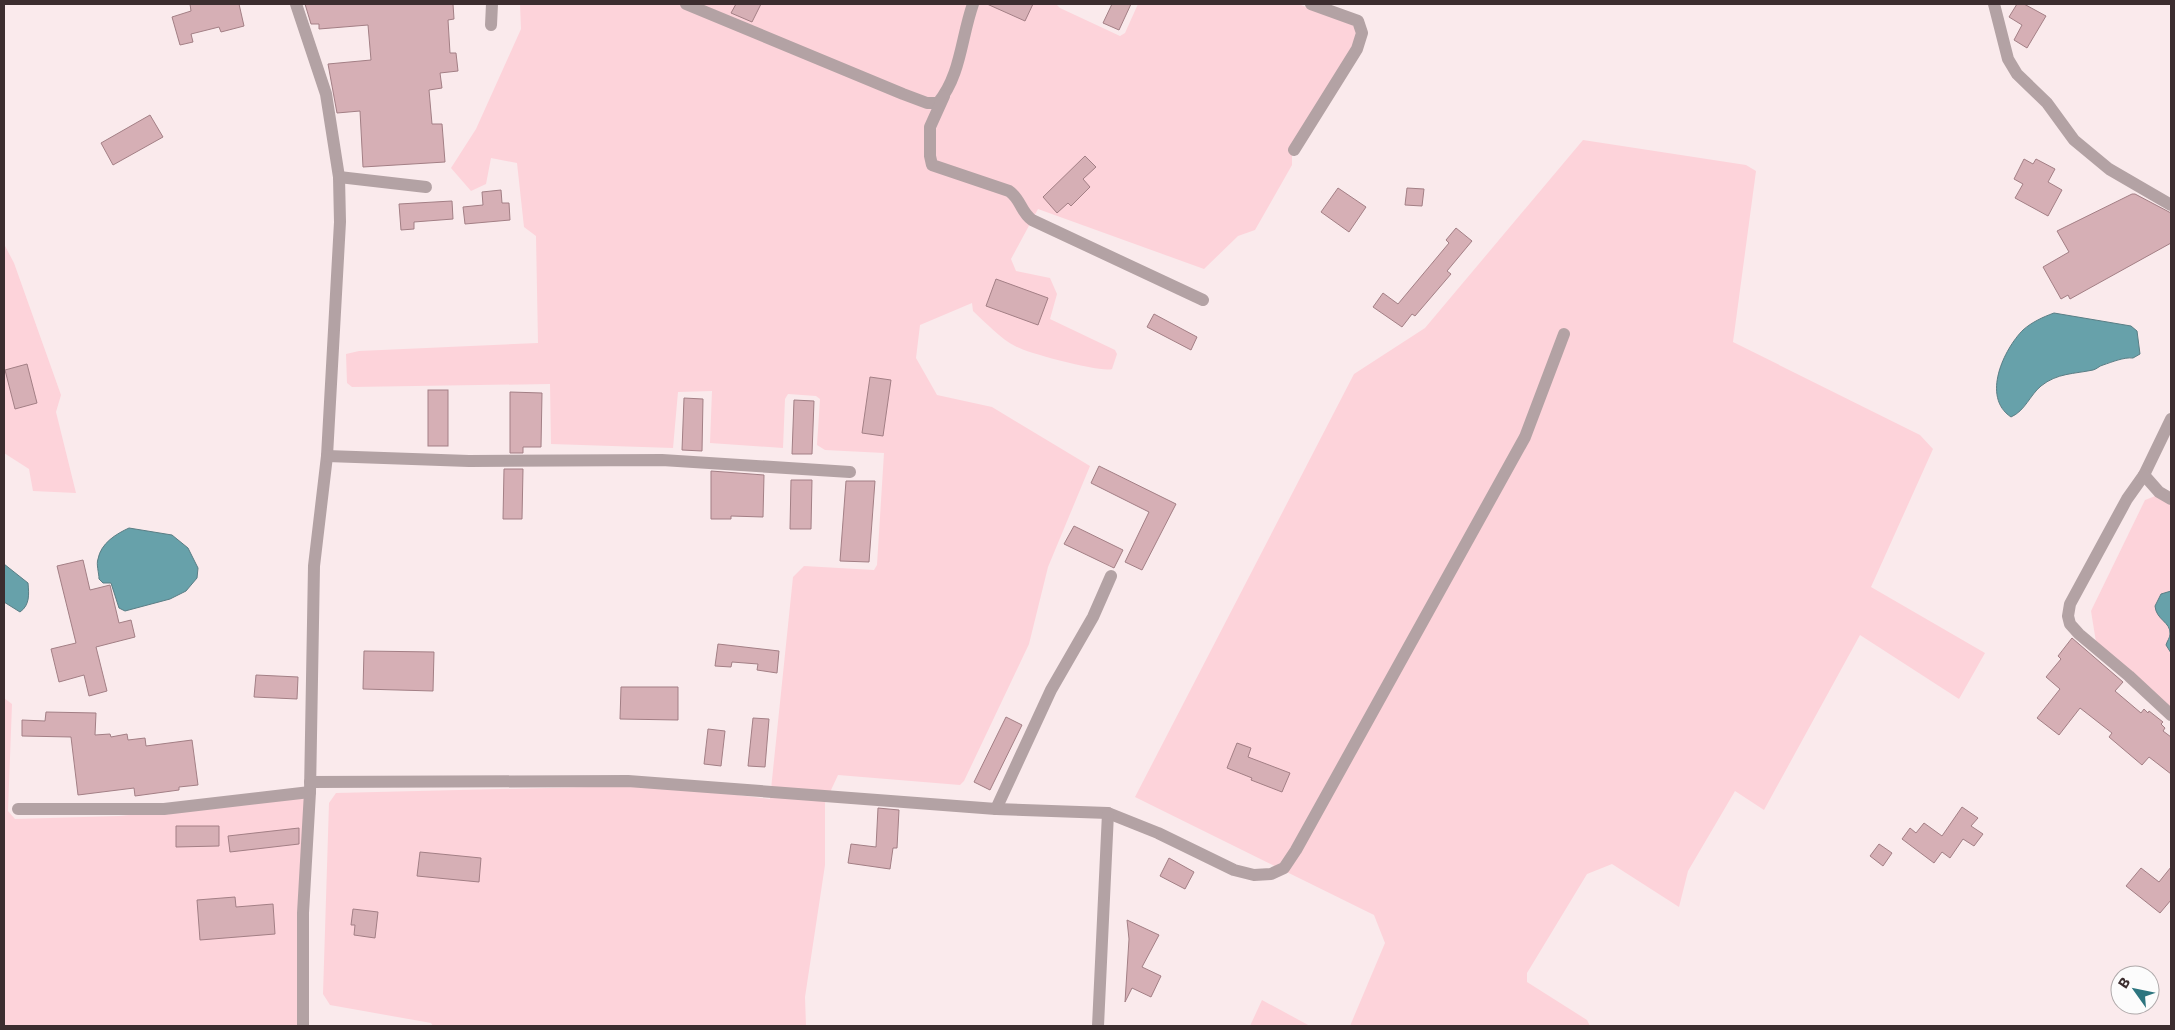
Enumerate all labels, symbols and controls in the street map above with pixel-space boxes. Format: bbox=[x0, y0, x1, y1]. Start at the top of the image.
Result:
north arrow bbox=[2110, 965, 2160, 1015]
text: B bbox=[2114, 974, 2133, 991]

